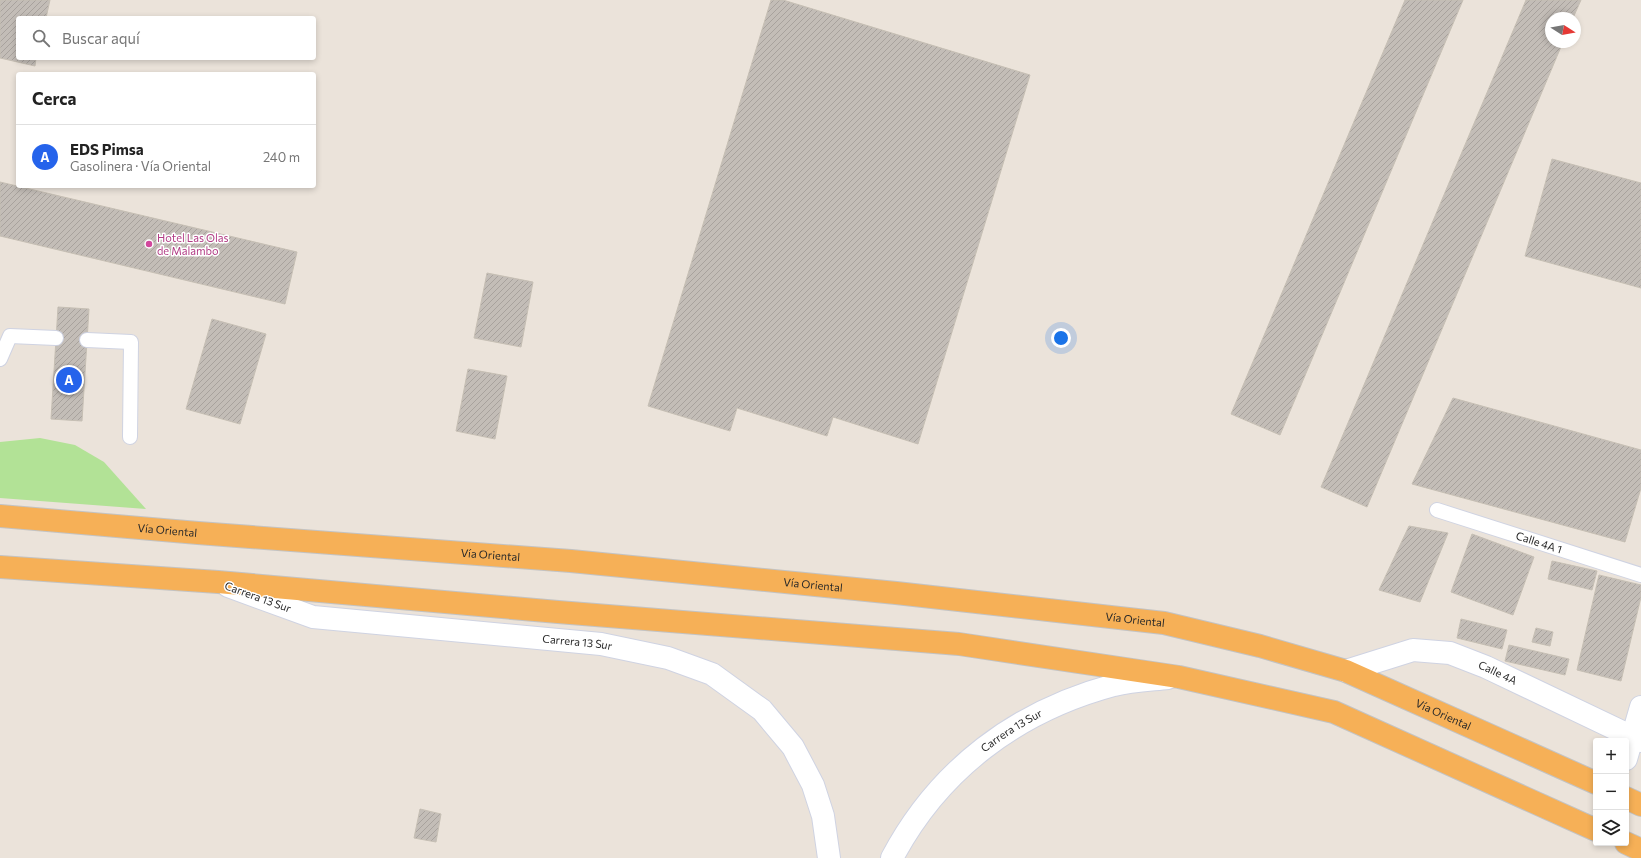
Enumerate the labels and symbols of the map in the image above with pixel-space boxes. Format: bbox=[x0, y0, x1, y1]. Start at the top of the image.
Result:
north arrow bbox=[1545, 12, 1581, 48]
place label: Hotel Las Olas de Malambo bbox=[157, 231, 229, 257]
marker: Hotel Las Olas de Malambo bbox=[144, 239, 154, 249]
your location bbox=[1051, 328, 1071, 348]
pin: A bbox=[56, 365, 82, 395]
street label: Vía Oriental bbox=[137, 521, 198, 539]
street label: Calle 4A 1 bbox=[1514, 529, 1564, 555]
street label: Vía Oriental bbox=[460, 546, 521, 563]
street label: Vía Oriental bbox=[783, 575, 843, 594]
street label: Carrera 13 Sur bbox=[223, 578, 294, 615]
street label: Vía Oriental bbox=[1105, 610, 1166, 629]
street label: Carrera 13 Sur bbox=[542, 632, 614, 652]
street label: Calle 4A bbox=[1477, 658, 1520, 687]
street label: Vía Oriental bbox=[1414, 696, 1473, 732]
street label: Carrera 13 Sur bbox=[978, 706, 1044, 754]

